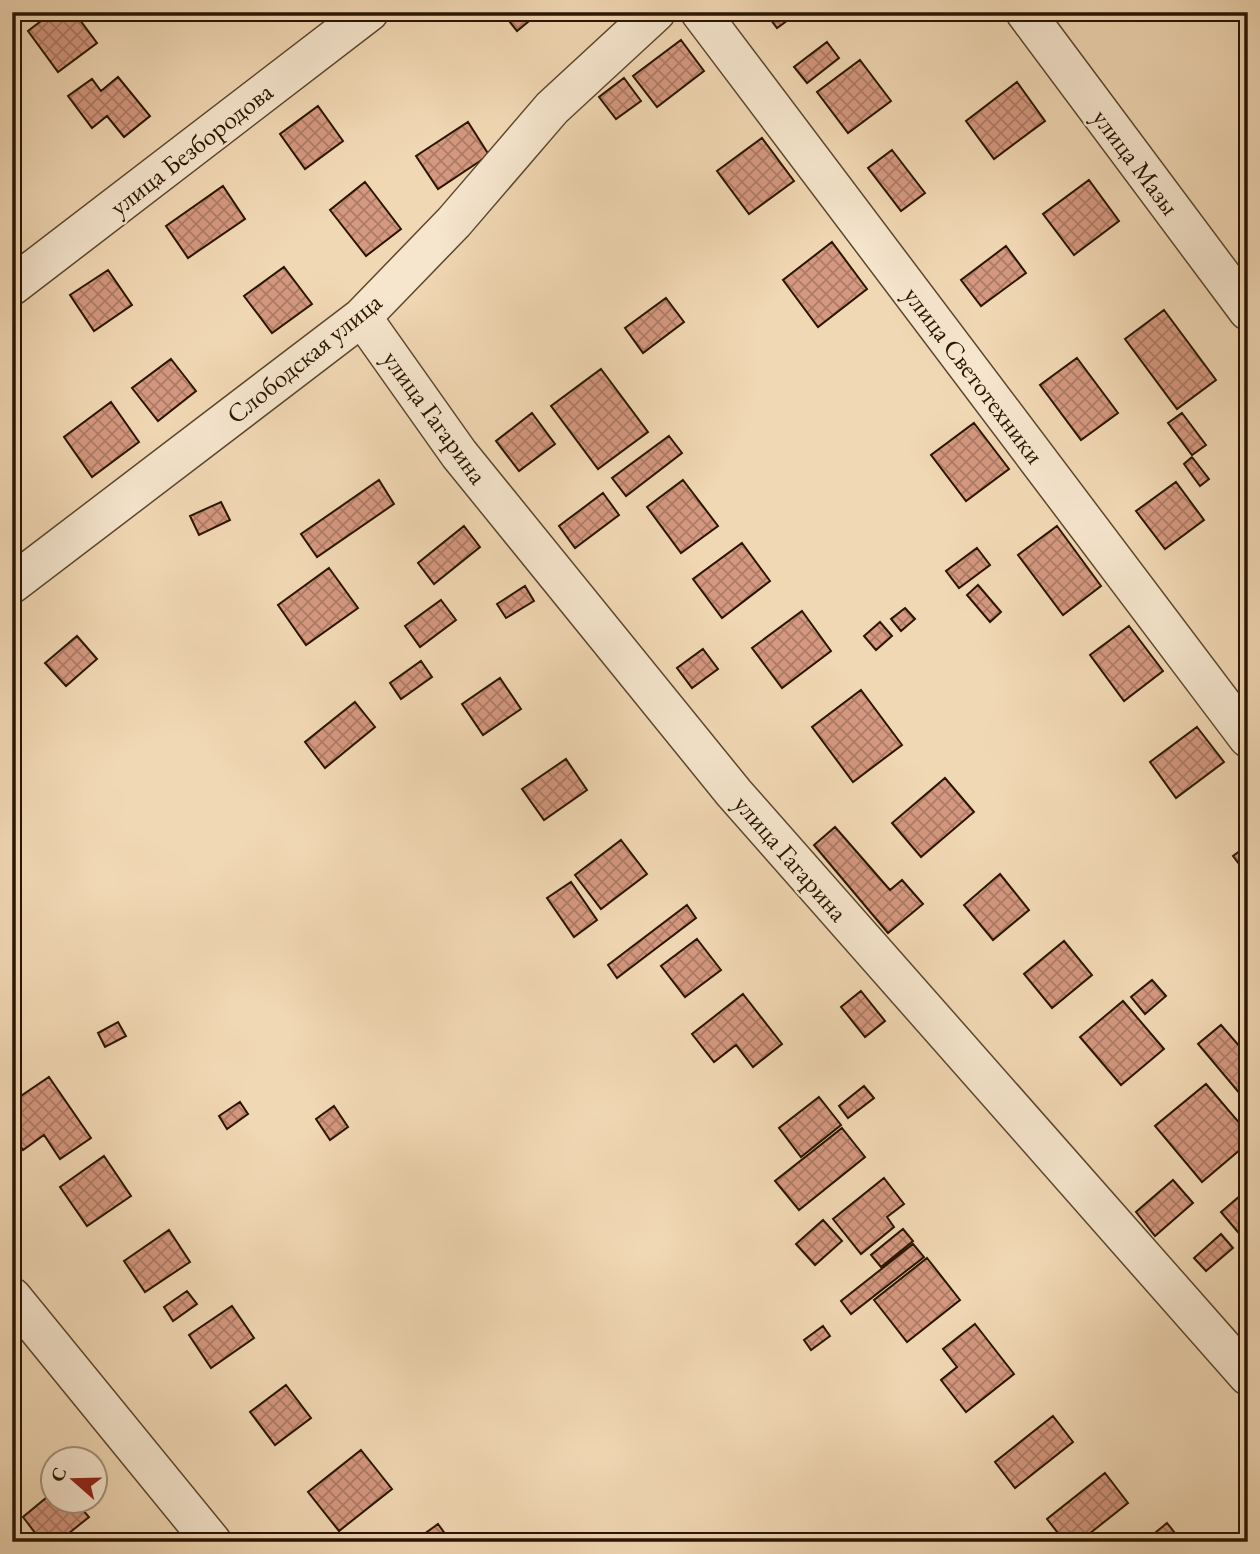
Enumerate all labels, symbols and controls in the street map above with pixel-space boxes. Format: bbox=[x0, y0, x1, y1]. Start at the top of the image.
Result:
street label: улица Безбородова bbox=[102, 74, 280, 223]
street label: улица Мазы bbox=[1085, 102, 1187, 222]
street label: улица Светотехники bbox=[896, 279, 1052, 471]
street label: Слободская улица bbox=[219, 285, 389, 431]
street label: улица Гагарина bbox=[375, 343, 495, 491]
street label: улица Гагарина bbox=[726, 787, 856, 929]
north arrow bbox=[38, 1446, 108, 1516]
text: С bbox=[44, 1464, 73, 1485]

